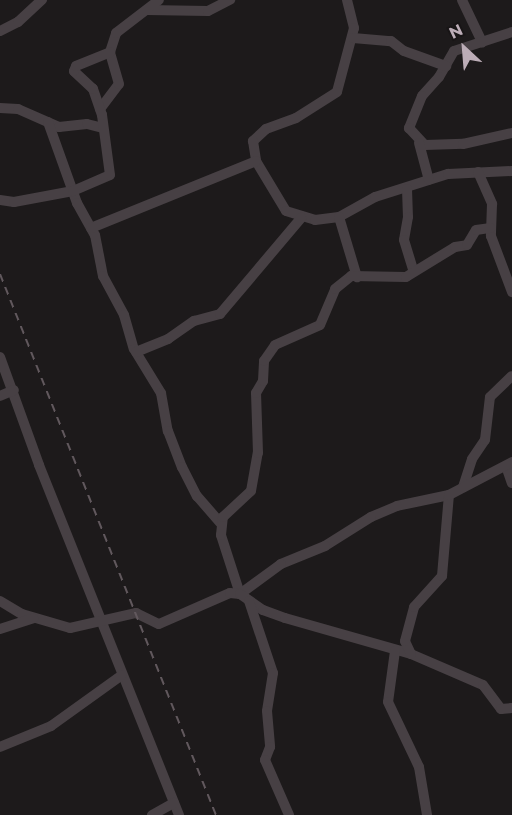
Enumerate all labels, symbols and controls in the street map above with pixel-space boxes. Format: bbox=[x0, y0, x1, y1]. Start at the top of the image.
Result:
north arrow bbox=[434, 18, 494, 78]
text: N bbox=[446, 20, 466, 43]

